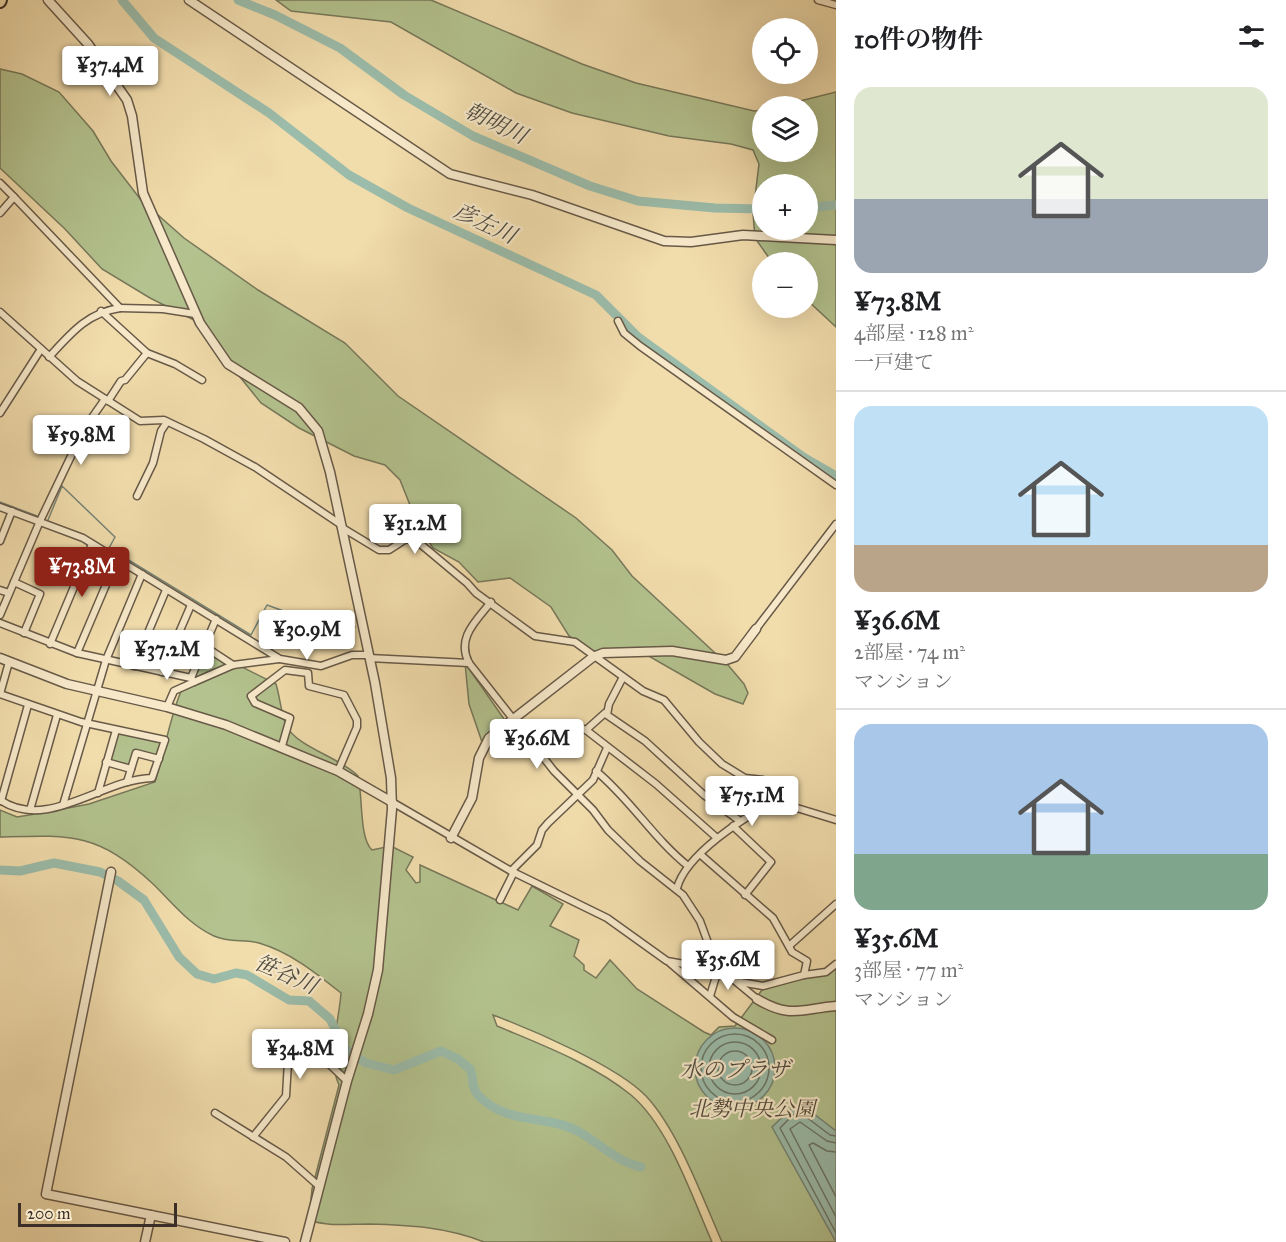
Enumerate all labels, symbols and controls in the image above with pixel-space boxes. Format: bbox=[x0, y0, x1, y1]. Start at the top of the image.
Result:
map controls bbox=[752, 18, 818, 318]
button: locate bbox=[752, 18, 818, 84]
icon: filters bbox=[1235, 20, 1268, 53]
text: 10件の物件 bbox=[854, 23, 983, 55]
pin: ¥37.4M bbox=[61, 46, 159, 97]
text: ¥37.4M bbox=[76, 53, 144, 77]
water label: 朝明川 bbox=[460, 96, 533, 150]
button: layers bbox=[752, 96, 818, 162]
icon: home bbox=[1007, 126, 1115, 234]
button: + bbox=[752, 174, 818, 240]
water label: 彦左川 bbox=[449, 197, 522, 250]
button: − bbox=[752, 252, 818, 318]
text: ¥73.8M bbox=[854, 285, 941, 317]
text: 4部屋 · 128 m² bbox=[854, 321, 973, 345]
text: 一戸建て bbox=[854, 350, 934, 374]
pin: ¥59.8M bbox=[32, 415, 130, 466]
text: ¥59.8M bbox=[47, 422, 115, 446]
icon: home bbox=[1007, 445, 1115, 553]
pin: ¥31.2M bbox=[366, 504, 464, 555]
text: ¥31.2M bbox=[383, 511, 447, 535]
pin: ¥73.8M bbox=[33, 547, 131, 598]
text: ¥73.8M bbox=[48, 554, 116, 578]
text: ¥36.6M bbox=[854, 604, 940, 636]
pin: ¥30.9M bbox=[258, 610, 356, 661]
text: ¥30.9M bbox=[273, 617, 341, 641]
pin: ¥37.2M bbox=[118, 630, 216, 681]
text: ¥37.2M bbox=[134, 637, 200, 661]
text: 2部屋 · 74 m² bbox=[854, 640, 965, 664]
text: マンション bbox=[854, 669, 953, 693]
pin: ¥36.6M bbox=[488, 719, 586, 770]
text: ¥36.6M bbox=[504, 726, 570, 750]
icon: home bbox=[1007, 763, 1115, 871]
pin: ¥75.1M bbox=[703, 776, 801, 827]
text: ¥75.1M bbox=[719, 783, 785, 807]
text: ¥35.6M bbox=[854, 922, 938, 954]
pin: ¥35.6M bbox=[679, 940, 777, 991]
text: ¥35.6M bbox=[696, 947, 760, 971]
water label: 笹谷川 bbox=[250, 948, 323, 1001]
text: 3部屋 · 77 m² bbox=[854, 958, 963, 982]
text: マンション bbox=[854, 987, 953, 1011]
pin: ¥34.8M bbox=[251, 1029, 349, 1080]
text: ¥34.8M bbox=[266, 1036, 334, 1060]
water label: 水のプラザ bbox=[680, 1056, 793, 1083]
park label: 北勢中央公園 bbox=[689, 1096, 818, 1122]
scale bar bbox=[18, 1200, 177, 1228]
text: 200 m bbox=[27, 1204, 70, 1223]

